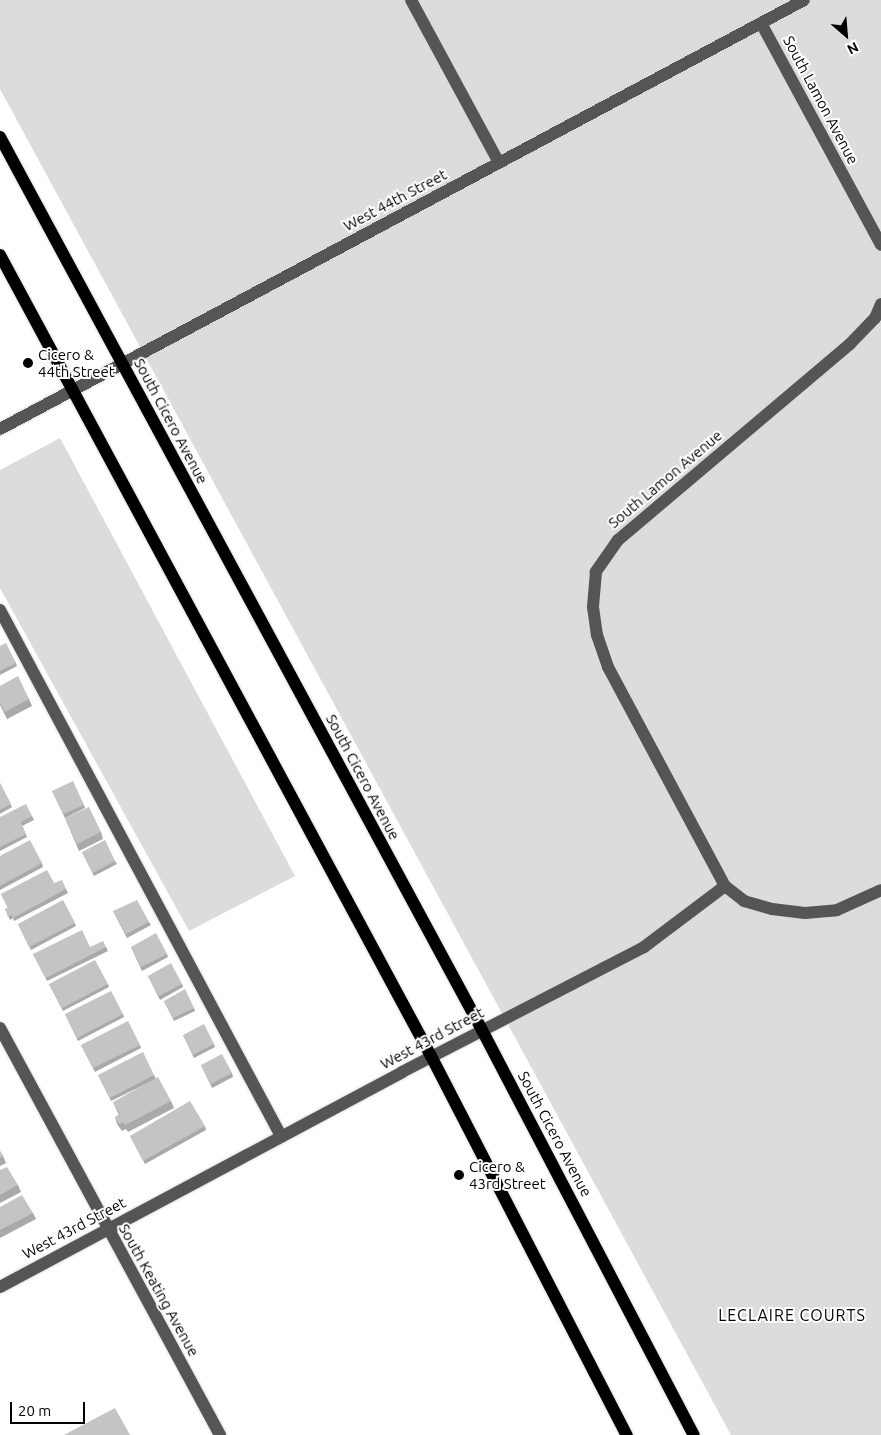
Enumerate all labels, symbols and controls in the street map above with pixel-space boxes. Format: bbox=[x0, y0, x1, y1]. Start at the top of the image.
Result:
north arrow bbox=[821, 10, 871, 60]
street label: South Lamon Avenue bbox=[780, 33, 862, 167]
text: N bbox=[845, 39, 861, 58]
street label: West 44th Street bbox=[340, 165, 450, 235]
place label: Cicero & 44th Street bbox=[38, 345, 115, 380]
street label: South Cicero Avenue bbox=[130, 355, 212, 487]
marker: Cicero & 44th Street bbox=[22, 357, 34, 369]
street label: South Lamon Avenue bbox=[605, 426, 725, 532]
street label: South Cicero Avenue bbox=[322, 711, 404, 843]
street label: West 43rd Street bbox=[377, 1003, 487, 1073]
street label: South Cicero Avenue bbox=[514, 1068, 596, 1200]
place label: Cicero & 43rd Street bbox=[469, 1157, 546, 1192]
marker: Cicero & 43rd Street bbox=[453, 1169, 465, 1181]
street label: West 43rd Street bbox=[19, 1193, 129, 1263]
street label: South Keating Avenue bbox=[115, 1221, 203, 1359]
district label: LECLAIRE COURTS bbox=[716, 1305, 868, 1325]
scale bar bbox=[12, 1392, 88, 1424]
text: 20 m bbox=[18, 1402, 51, 1419]

